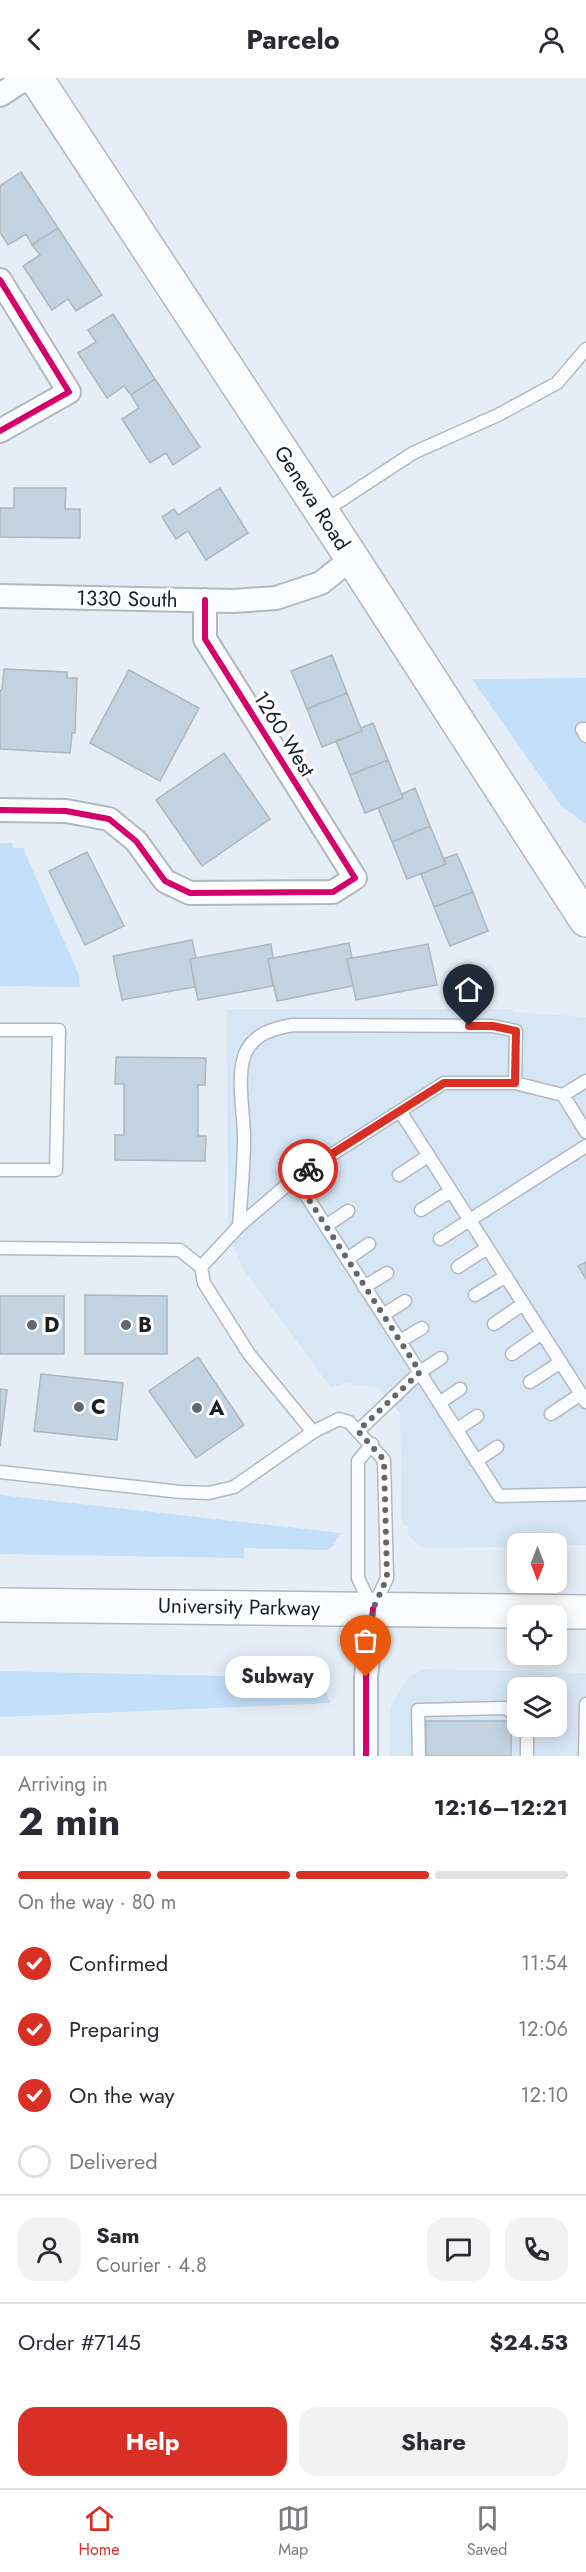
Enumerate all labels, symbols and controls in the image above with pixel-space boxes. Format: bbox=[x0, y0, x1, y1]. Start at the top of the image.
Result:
text: Parcelo bbox=[246, 20, 340, 59]
icon: back bbox=[18, 23, 51, 56]
icon: person bbox=[535, 23, 568, 56]
street label: Geneva Road bbox=[267, 440, 357, 556]
street label: 1330 South bbox=[76, 583, 178, 615]
street label: 1260 West bbox=[246, 685, 322, 783]
pin bbox=[443, 964, 494, 1026]
icon: home bbox=[452, 973, 485, 1006]
courier bbox=[278, 1139, 338, 1199]
icon: bike bbox=[292, 1153, 325, 1186]
place label: D bbox=[44, 1310, 59, 1340]
place label: B bbox=[138, 1310, 152, 1340]
marker: D bbox=[25, 1318, 39, 1332]
marker: B bbox=[119, 1318, 133, 1332]
place label: C bbox=[91, 1392, 106, 1422]
place label: A bbox=[208, 1393, 225, 1423]
marker: C bbox=[72, 1400, 86, 1414]
marker: A bbox=[190, 1401, 204, 1415]
north arrow bbox=[507, 1533, 567, 1593]
map controls bbox=[507, 1533, 567, 1737]
street label: University Parkway bbox=[158, 1591, 321, 1623]
button: locate bbox=[507, 1605, 567, 1665]
pin bbox=[340, 1615, 391, 1677]
icon: bag bbox=[349, 1624, 382, 1657]
callout: Subway bbox=[225, 1656, 330, 1698]
text: Subway bbox=[241, 1662, 314, 1691]
button: layers bbox=[507, 1677, 567, 1737]
text: Arriving in bbox=[18, 1770, 108, 1799]
text: 12:16–12:21 bbox=[434, 1791, 568, 1823]
text: 2 min bbox=[18, 1793, 120, 1850]
text: On the way · 80 m bbox=[18, 1888, 176, 1917]
icon: check bbox=[18, 1947, 51, 1980]
text: Confirmed bbox=[69, 1947, 168, 1979]
text: 11:54 bbox=[521, 1949, 568, 1978]
icon: check bbox=[18, 2013, 51, 2046]
text: Preparing bbox=[69, 2013, 160, 2045]
text: 12:06 bbox=[518, 2015, 568, 2044]
icon: check bbox=[18, 2079, 51, 2112]
text: On the way bbox=[69, 2079, 174, 2111]
text: 12:10 bbox=[521, 2081, 568, 2110]
text: Delivered bbox=[69, 2145, 158, 2177]
button: person bbox=[18, 2218, 81, 2281]
button: chat bbox=[427, 2218, 490, 2281]
button: phone bbox=[505, 2218, 568, 2281]
text: Sam bbox=[96, 2219, 140, 2251]
text: Courier · 4.8 bbox=[96, 2251, 207, 2280]
text: Order #7145 bbox=[18, 2326, 141, 2358]
text: $24.53 bbox=[490, 2326, 568, 2358]
button: Help bbox=[18, 2407, 287, 2476]
button: Share bbox=[299, 2407, 568, 2476]
tab: Home bbox=[79, 2502, 119, 2561]
tab: Map bbox=[277, 2502, 310, 2561]
tab: Saved bbox=[467, 2502, 507, 2561]

